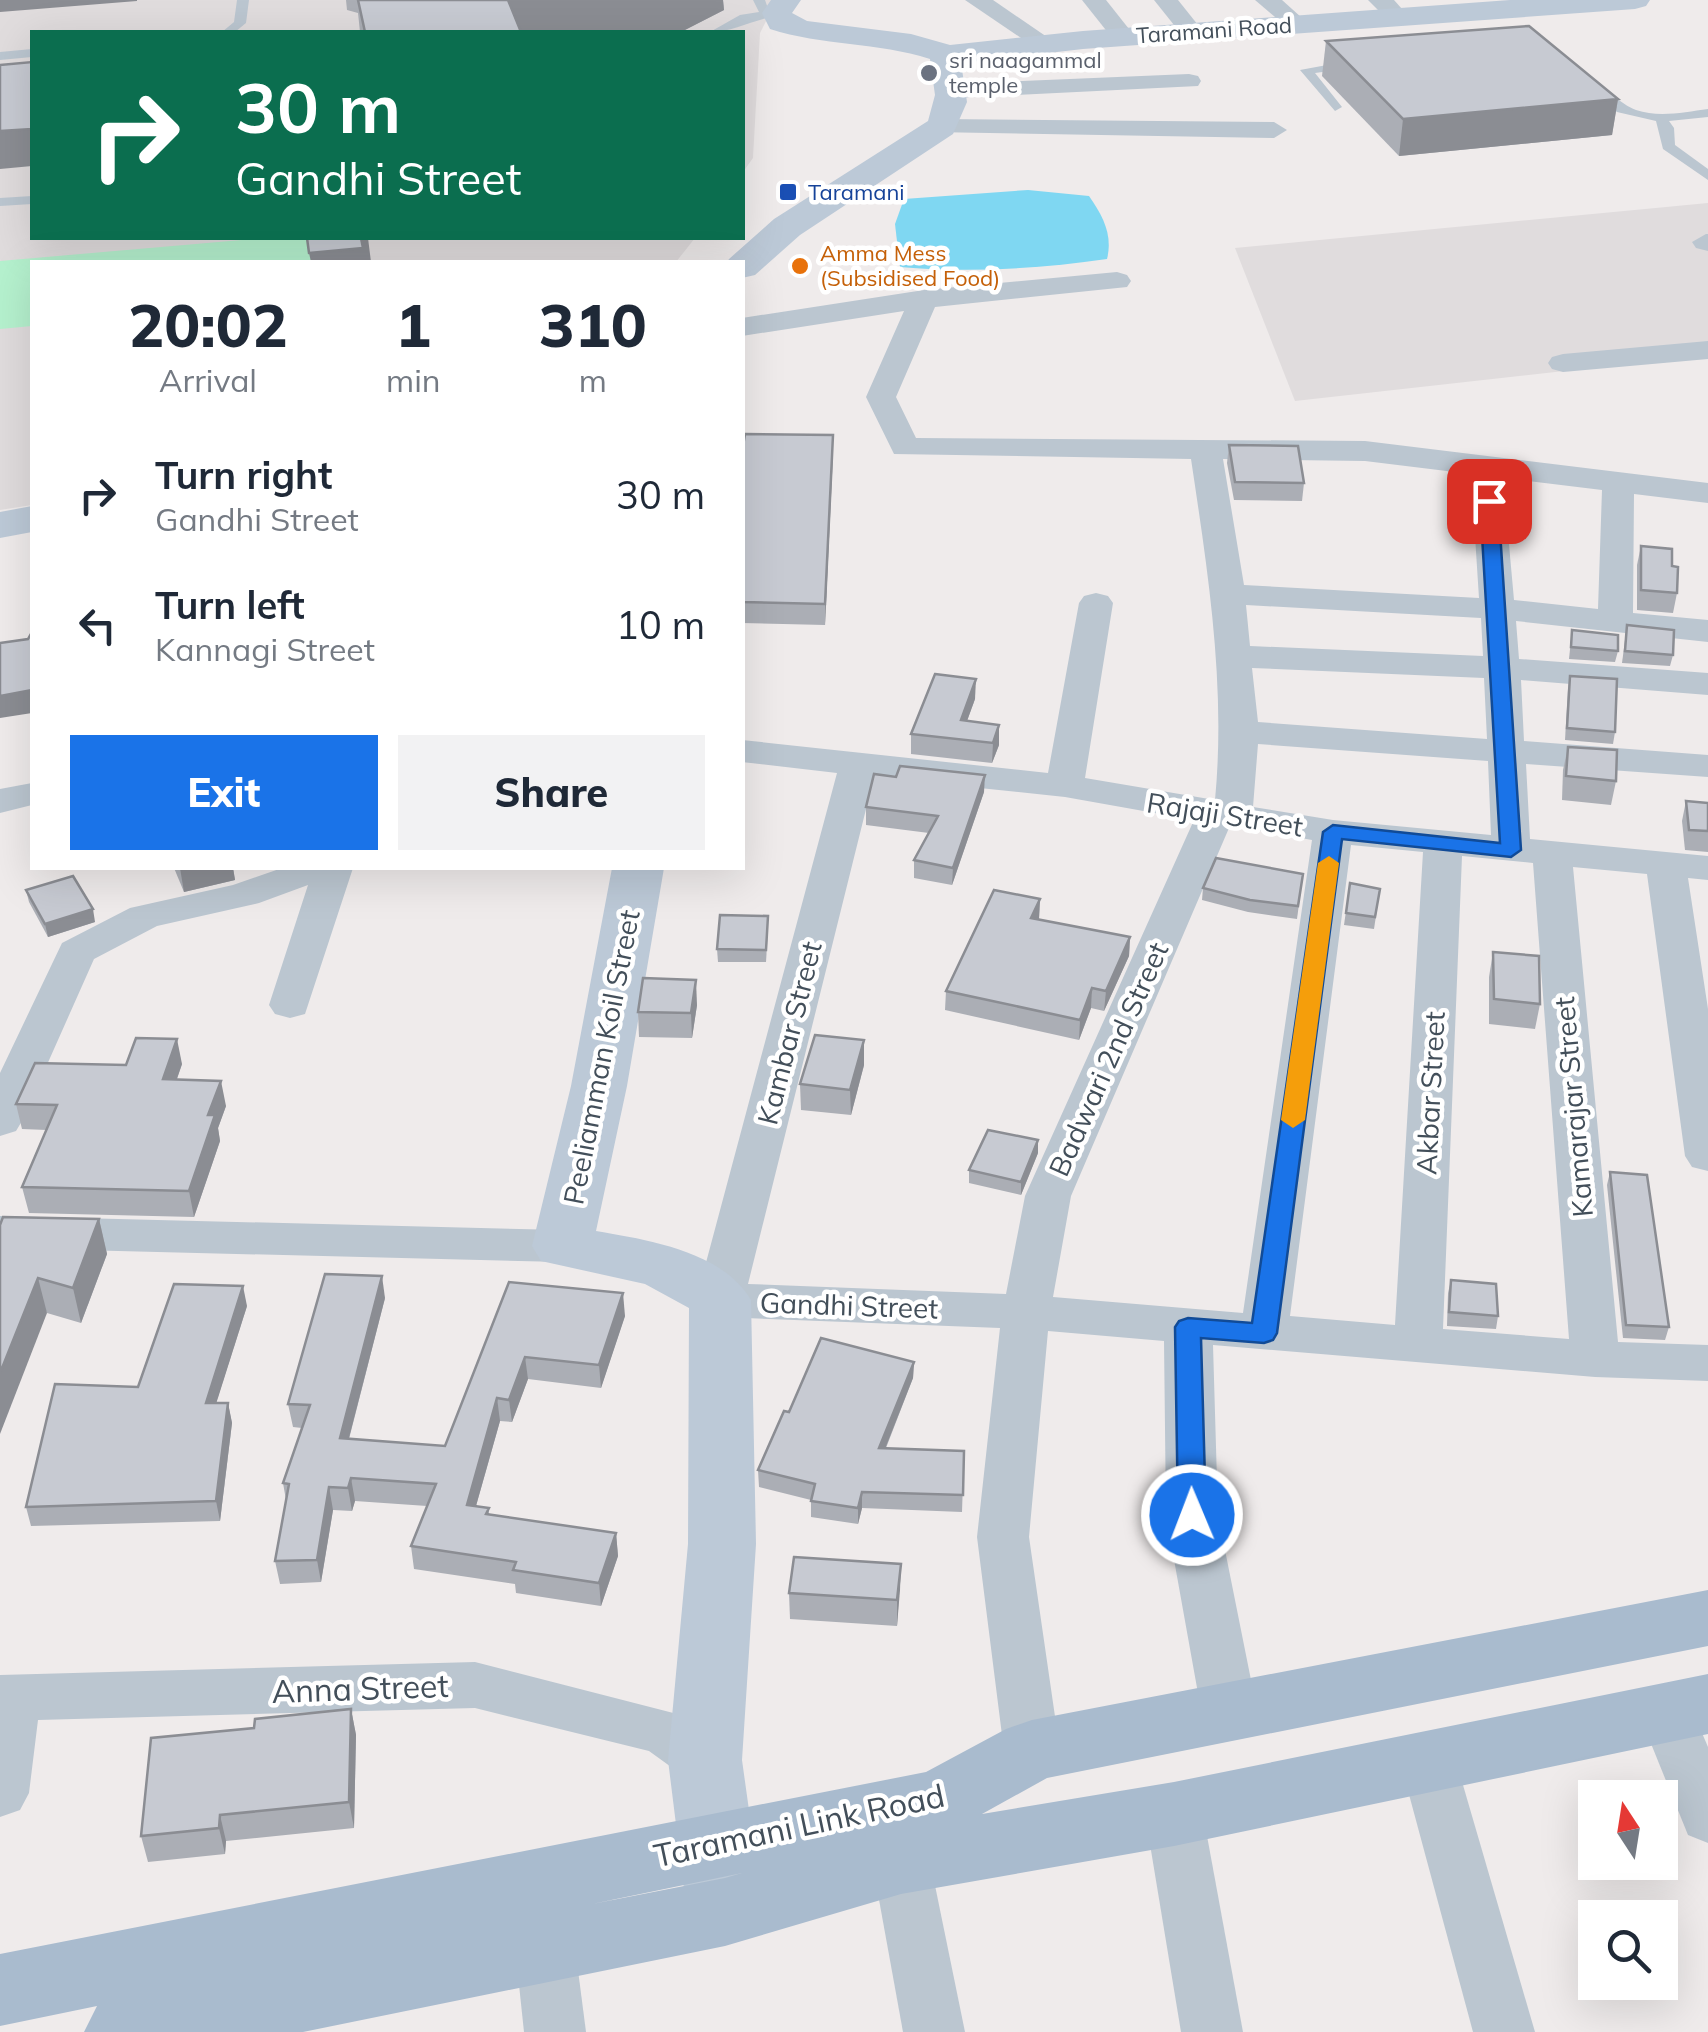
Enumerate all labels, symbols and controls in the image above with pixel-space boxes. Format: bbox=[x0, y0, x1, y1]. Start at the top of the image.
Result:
street label: Taramani Road bbox=[1135, 11, 1293, 49]
place label: sri naagammal temple bbox=[949, 46, 1102, 99]
marker: sri naagammal temple bbox=[918, 62, 940, 84]
text: 30 m bbox=[235, 63, 401, 151]
icon: right bbox=[70, 70, 200, 200]
text: Gandhi Street bbox=[235, 150, 522, 206]
place label: Taramani bbox=[808, 178, 905, 206]
marker: Taramani bbox=[777, 181, 799, 203]
place label: Amma Mess (Subsidised Food) bbox=[820, 239, 1000, 292]
marker: Amma Mess (Subsidised Food) bbox=[789, 255, 811, 277]
text: 20:02 bbox=[128, 287, 288, 362]
text: 1 bbox=[395, 287, 431, 362]
text: 310 bbox=[539, 287, 647, 362]
text: Arrival bbox=[159, 360, 257, 400]
text: min bbox=[386, 360, 441, 400]
text: m bbox=[579, 360, 607, 400]
text: Turn right bbox=[155, 451, 332, 499]
pin bbox=[1447, 459, 1532, 544]
icon: right bbox=[70, 468, 125, 523]
text: 30 m bbox=[616, 471, 705, 519]
icon: arrive bbox=[1462, 474, 1517, 529]
text: Gandhi Street bbox=[155, 499, 359, 539]
text: Turn left bbox=[155, 581, 305, 629]
icon: left bbox=[70, 598, 125, 653]
text: 10 m bbox=[616, 601, 705, 649]
text: Kannagi Street bbox=[155, 629, 375, 669]
button: Exit bbox=[70, 735, 378, 850]
button: Share bbox=[398, 735, 705, 850]
street label: Rajaji Street bbox=[1144, 784, 1306, 844]
street label: Peeliamman Koil Street bbox=[555, 907, 647, 1207]
street label: Badwari 2nd Street bbox=[1041, 936, 1175, 1181]
street label: Kambar Street bbox=[749, 938, 829, 1128]
street label: Kamarajar Street bbox=[1546, 995, 1600, 1219]
street label: Akbar Street bbox=[1408, 1010, 1452, 1176]
street label: Gandhi Street bbox=[759, 1284, 939, 1326]
position arrow bbox=[1140, 1463, 1244, 1567]
street label: Anna Street bbox=[271, 1665, 449, 1711]
street label: Taramani Link Road bbox=[650, 1775, 948, 1875]
north arrow bbox=[1578, 1780, 1678, 1880]
map controls bbox=[1578, 1780, 1678, 2000]
button: search bbox=[1578, 1900, 1678, 2000]

